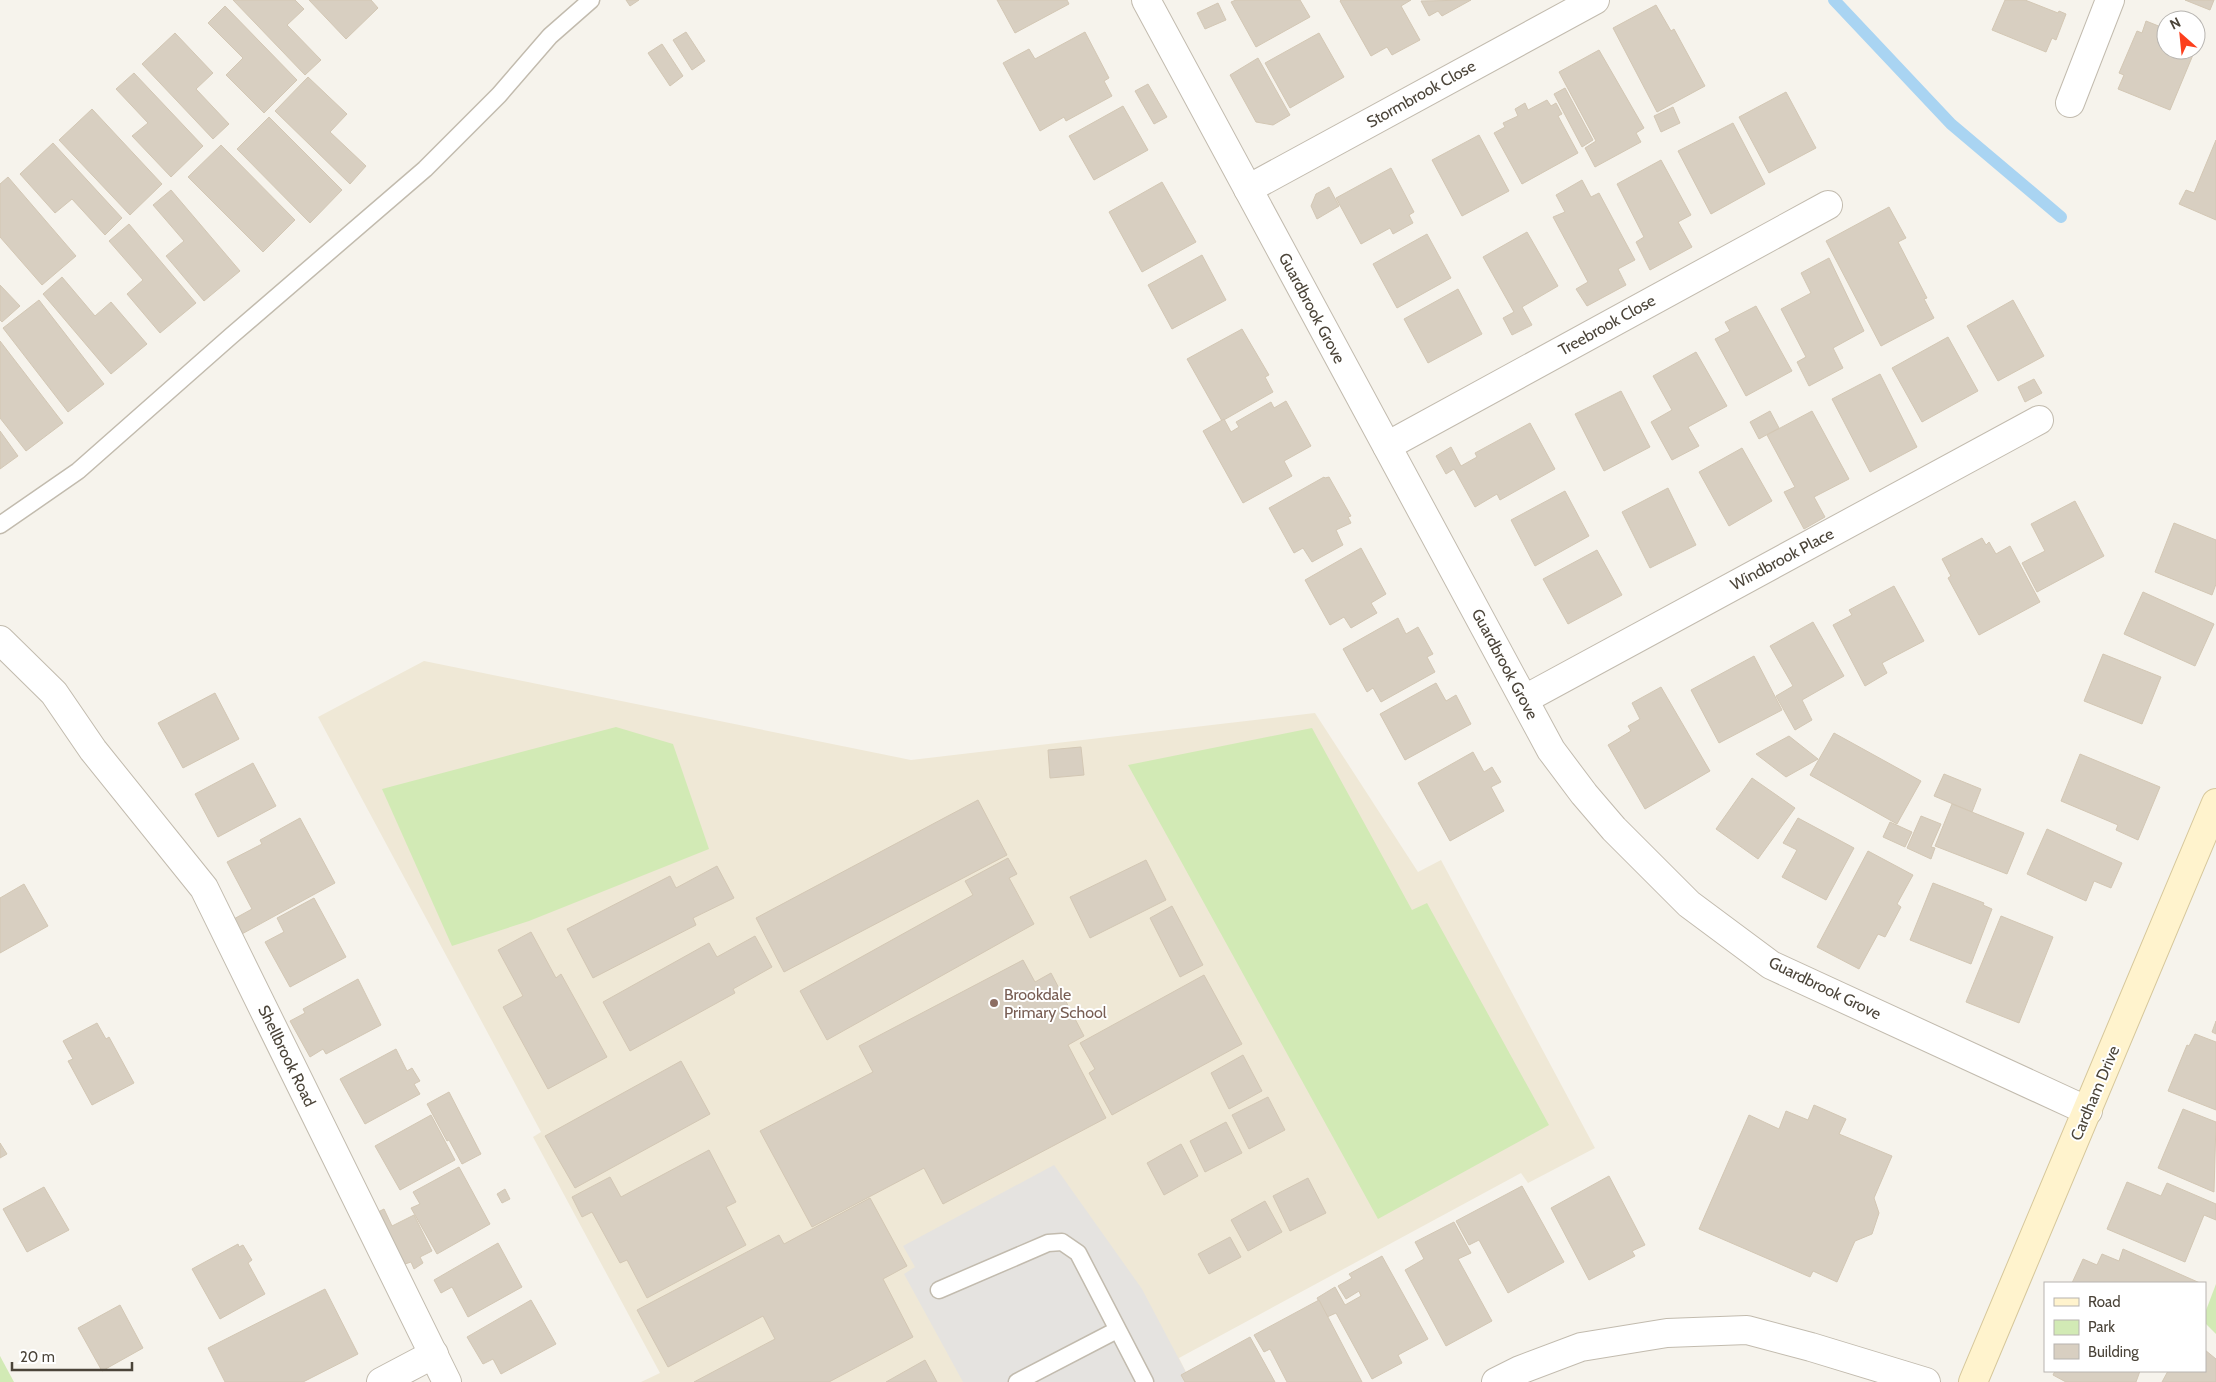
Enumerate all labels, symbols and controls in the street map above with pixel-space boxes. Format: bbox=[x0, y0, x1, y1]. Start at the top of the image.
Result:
north arrow bbox=[2156, 10, 2206, 60]
text: N bbox=[2167, 13, 2184, 34]
street label: Stormbrook Close bbox=[1363, 56, 1479, 132]
street label: Guardbrook Grove bbox=[1275, 249, 1349, 367]
street label: Treebrook Close bbox=[1555, 291, 1659, 359]
street label: Windbrook Place bbox=[1727, 524, 1837, 594]
street label: Guardbrook Grove bbox=[1468, 605, 1542, 723]
street label: Guardbrook Grove bbox=[1766, 953, 1884, 1023]
place label: Brookdale Primary School bbox=[1004, 985, 1107, 1022]
marker: Brookdale Primary School bbox=[988, 997, 1000, 1009]
street label: Shellbrook Road bbox=[254, 1002, 320, 1110]
street label: Cardham Drive bbox=[2066, 1043, 2124, 1143]
legend bbox=[2044, 1282, 2206, 1372]
text: Road bbox=[2088, 1293, 2121, 1311]
text: Park bbox=[2088, 1318, 2115, 1336]
scale bar bbox=[12, 1340, 132, 1372]
text: Building bbox=[2088, 1343, 2139, 1361]
text: 20 m bbox=[20, 1348, 55, 1366]

